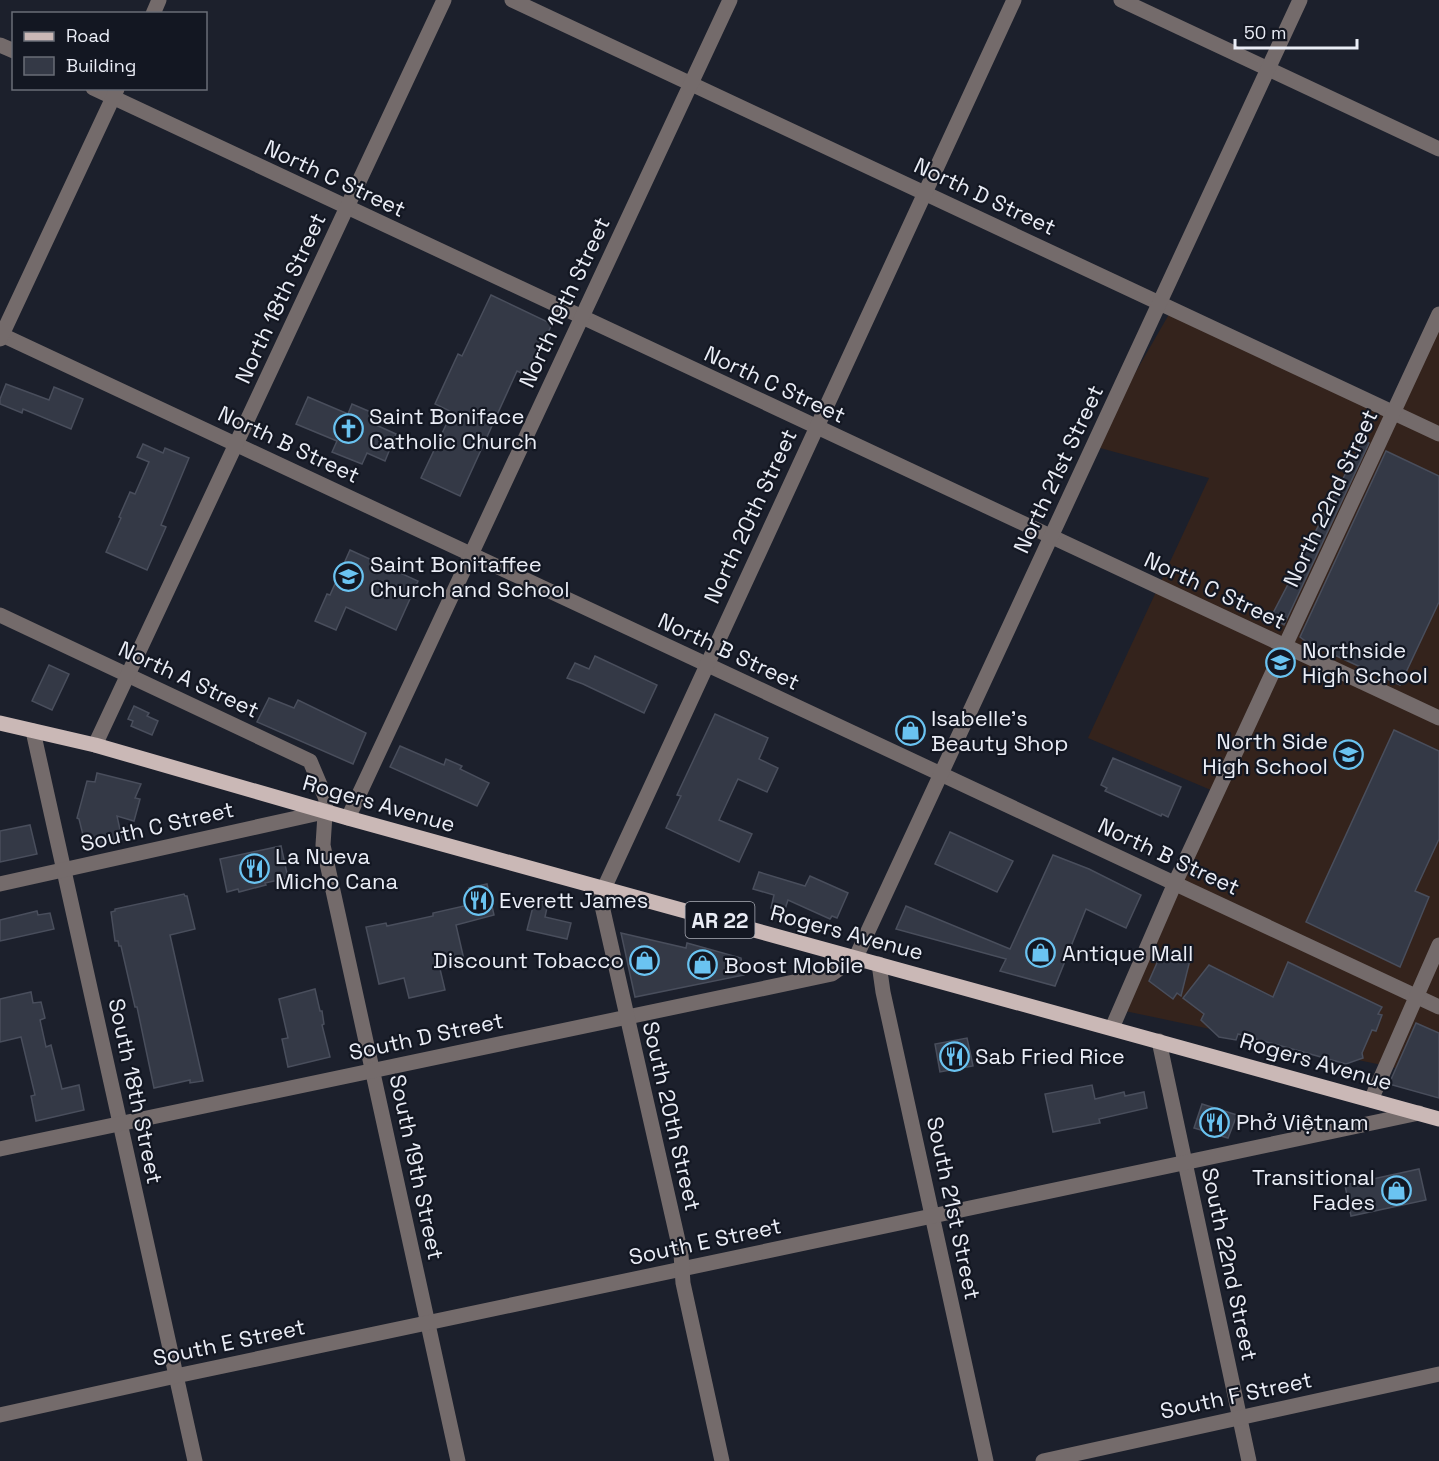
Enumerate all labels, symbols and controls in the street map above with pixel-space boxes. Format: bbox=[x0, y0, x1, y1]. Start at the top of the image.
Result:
legend bbox=[12, 12, 207, 90]
scale bar bbox=[1235, 12, 1356, 50]
text: 50 m bbox=[1244, 21, 1286, 44]
text: Road bbox=[66, 24, 110, 47]
text: Building bbox=[66, 54, 136, 77]
street label: North C Street bbox=[260, 133, 410, 223]
street label: North D Street bbox=[910, 151, 1060, 241]
street label: North 18th Street bbox=[228, 208, 332, 388]
street label: North 19th Street bbox=[512, 212, 616, 392]
street label: North C Street bbox=[700, 339, 850, 429]
street label: North 21st Street bbox=[1007, 380, 1109, 558]
street label: North B Street bbox=[214, 399, 364, 489]
place label: Saint Boniface Catholic Church bbox=[369, 402, 537, 455]
street label: North 22nd Street bbox=[1277, 405, 1383, 591]
church icon: Saint Boniface Catholic Church bbox=[332, 413, 364, 445]
street label: North 20th Street bbox=[697, 424, 803, 608]
street label: North C Street bbox=[1140, 545, 1290, 635]
place label: Saint Bonitaffee Church and School bbox=[370, 550, 570, 603]
school or university icon: Saint Bonitaffee Church and School bbox=[333, 561, 365, 593]
street label: North B Street bbox=[654, 606, 804, 696]
street label: North A Street bbox=[114, 634, 264, 724]
place label: Northside High School bbox=[1302, 636, 1428, 689]
school or university icon: Northside High School bbox=[1265, 647, 1297, 679]
place label: Isabelle's Beauty Shop bbox=[931, 704, 1068, 757]
shop icon: Isabelle's Beauty Shop bbox=[894, 715, 926, 747]
place label: North Side High School bbox=[1202, 727, 1328, 780]
school or university icon: North Side High School bbox=[1333, 738, 1365, 770]
street label: Rogers Avenue bbox=[300, 768, 458, 838]
street label: South C Street bbox=[77, 795, 237, 857]
street label: North B Street bbox=[1094, 811, 1244, 901]
place label: La Nueva Micho Cana bbox=[275, 842, 399, 895]
restaurant icon: La Nueva Micho Cana bbox=[238, 853, 270, 885]
restaurant icon: Everett James bbox=[462, 884, 494, 916]
place label: Everett James bbox=[499, 886, 648, 914]
street label: Rogers Avenue bbox=[767, 898, 927, 966]
road number: AR 22 bbox=[686, 902, 754, 938]
shop icon: Antique Mall bbox=[1025, 937, 1057, 969]
place label: Antique Mall bbox=[1062, 939, 1193, 967]
shop icon: Discount Tobacco bbox=[629, 944, 661, 976]
place label: Discount Tobacco bbox=[433, 946, 624, 974]
shop icon: Boost Mobile bbox=[687, 949, 719, 981]
place label: Boost Mobile bbox=[724, 951, 863, 979]
street label: South 18th Street bbox=[103, 996, 169, 1186]
street label: South D Street bbox=[346, 1006, 506, 1066]
street label: South 20th Street bbox=[637, 1018, 707, 1214]
street label: Rogers Avenue bbox=[1237, 1026, 1395, 1096]
restaurant icon: Sab Fried Rice bbox=[938, 1040, 970, 1072]
place label: Sab Fried Rice bbox=[975, 1042, 1125, 1070]
street label: South 19th Street bbox=[384, 1072, 450, 1262]
restaurant icon: Phở Việtnam bbox=[1199, 1106, 1231, 1138]
place label: Phở Việtnam bbox=[1236, 1108, 1369, 1136]
street label: South 21st Street bbox=[921, 1114, 987, 1302]
place label: Transitional Fades bbox=[1252, 1163, 1375, 1216]
street label: South 22nd Street bbox=[1196, 1165, 1264, 1363]
shop icon: Transitional Fades bbox=[1380, 1174, 1412, 1206]
street label: South E Street bbox=[626, 1211, 784, 1271]
street label: South E Street bbox=[150, 1312, 308, 1372]
street label: South F Street bbox=[1157, 1365, 1315, 1425]

